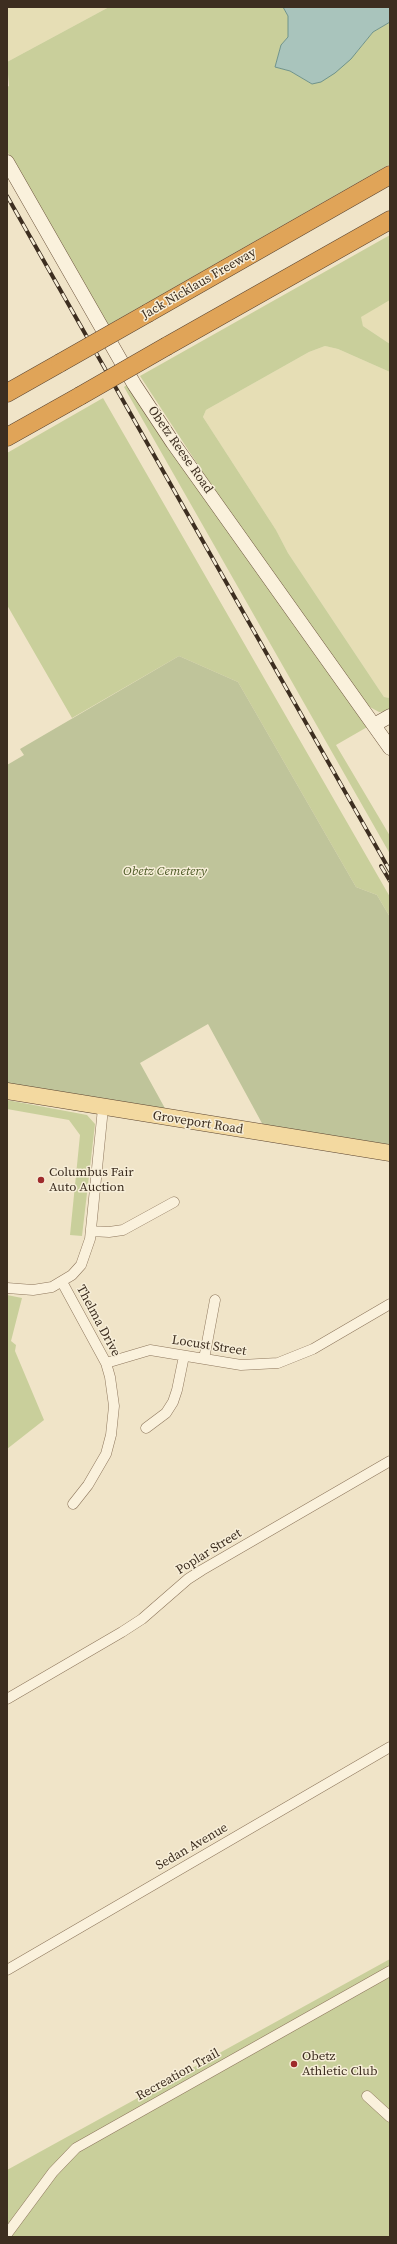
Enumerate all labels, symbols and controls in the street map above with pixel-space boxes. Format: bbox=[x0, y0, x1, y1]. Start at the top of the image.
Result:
street label: Jack Nicklaus Freeway bbox=[139, 245, 259, 323]
street label: Obetz Reese Road bbox=[144, 403, 216, 497]
park label: Obetz Cemetery bbox=[123, 864, 207, 880]
street label: Groveport Road bbox=[152, 1108, 244, 1138]
place label: Columbus Fair Auto Auction bbox=[49, 1165, 134, 1196]
marker: Columbus Fair Auto Auction bbox=[36, 1175, 46, 1185]
street label: Thelma Drive bbox=[73, 1283, 123, 1359]
street label: Locust Street bbox=[171, 1332, 247, 1360]
street label: Poplar Street bbox=[173, 1526, 245, 1578]
street label: Sedan Avenue bbox=[153, 1820, 231, 1874]
street label: Recreation Trail bbox=[133, 2046, 223, 2104]
place label: Obetz Athletic Club bbox=[302, 2049, 377, 2080]
marker: Obetz Athletic Club bbox=[289, 2059, 299, 2069]

